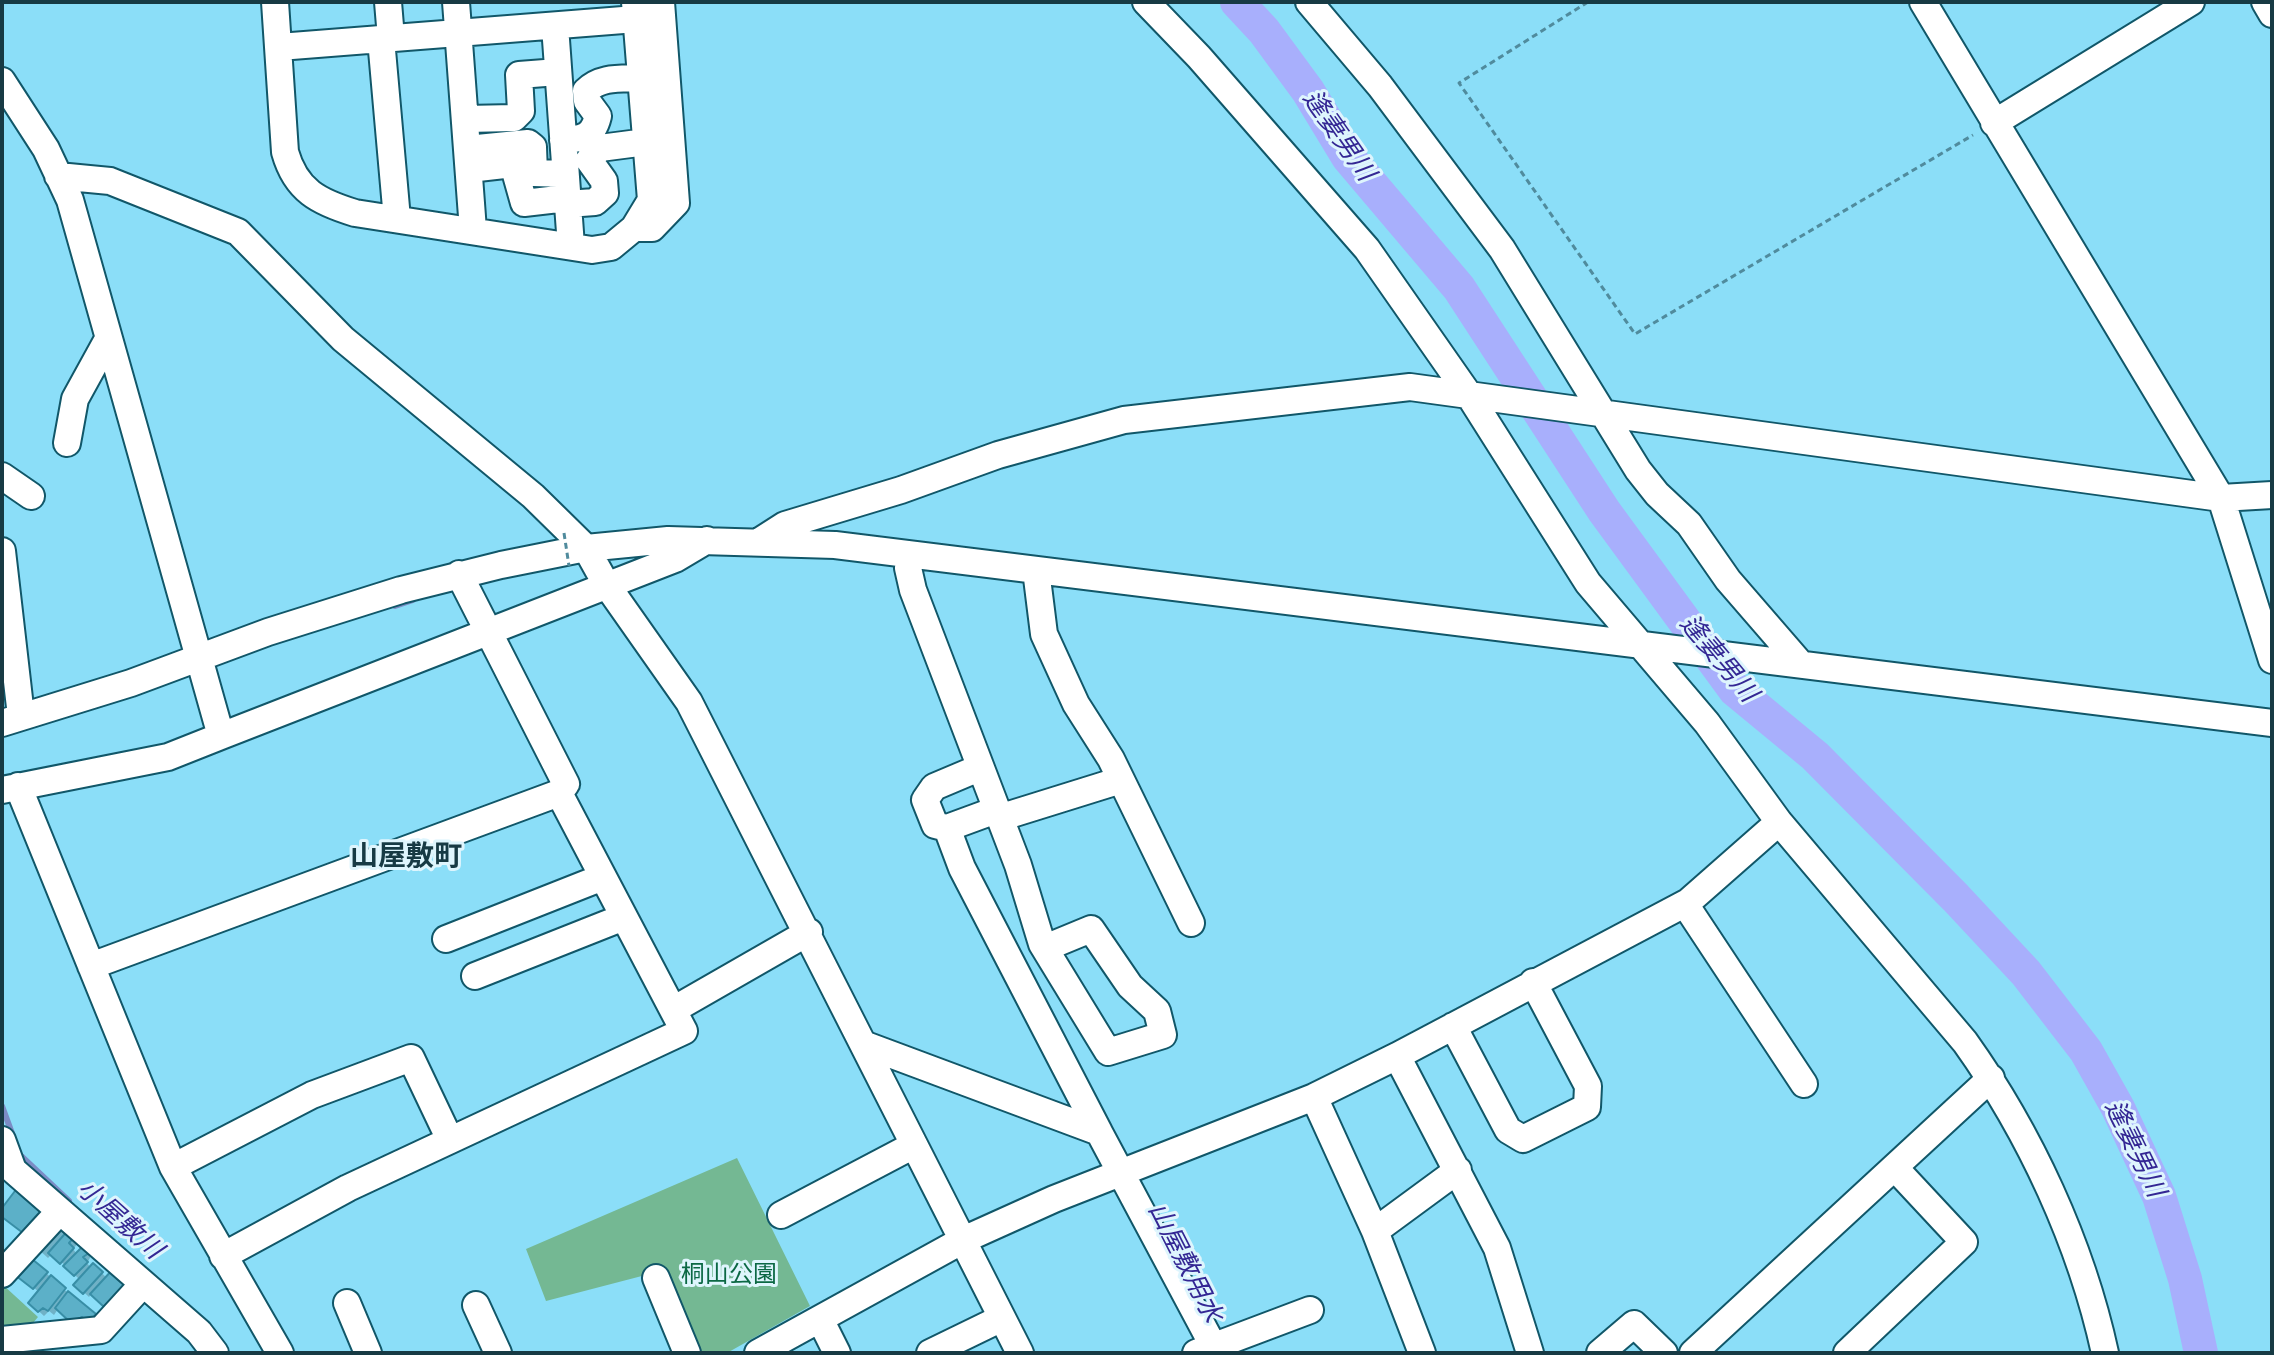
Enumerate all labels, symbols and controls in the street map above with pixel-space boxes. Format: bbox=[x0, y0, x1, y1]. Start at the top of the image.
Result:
water label: 逢妻男川 bbox=[1295, 84, 1381, 188]
water label: 逢妻男川 bbox=[1673, 609, 1763, 709]
district label: 山屋敷町 bbox=[350, 840, 462, 874]
water label: 逢妻男川 bbox=[2097, 1095, 2171, 1203]
water label: 小屋敷川 bbox=[70, 1174, 168, 1266]
water label: 山屋敷用水 bbox=[1141, 1198, 1227, 1328]
park label: 桐山公園 bbox=[681, 1262, 777, 1290]

